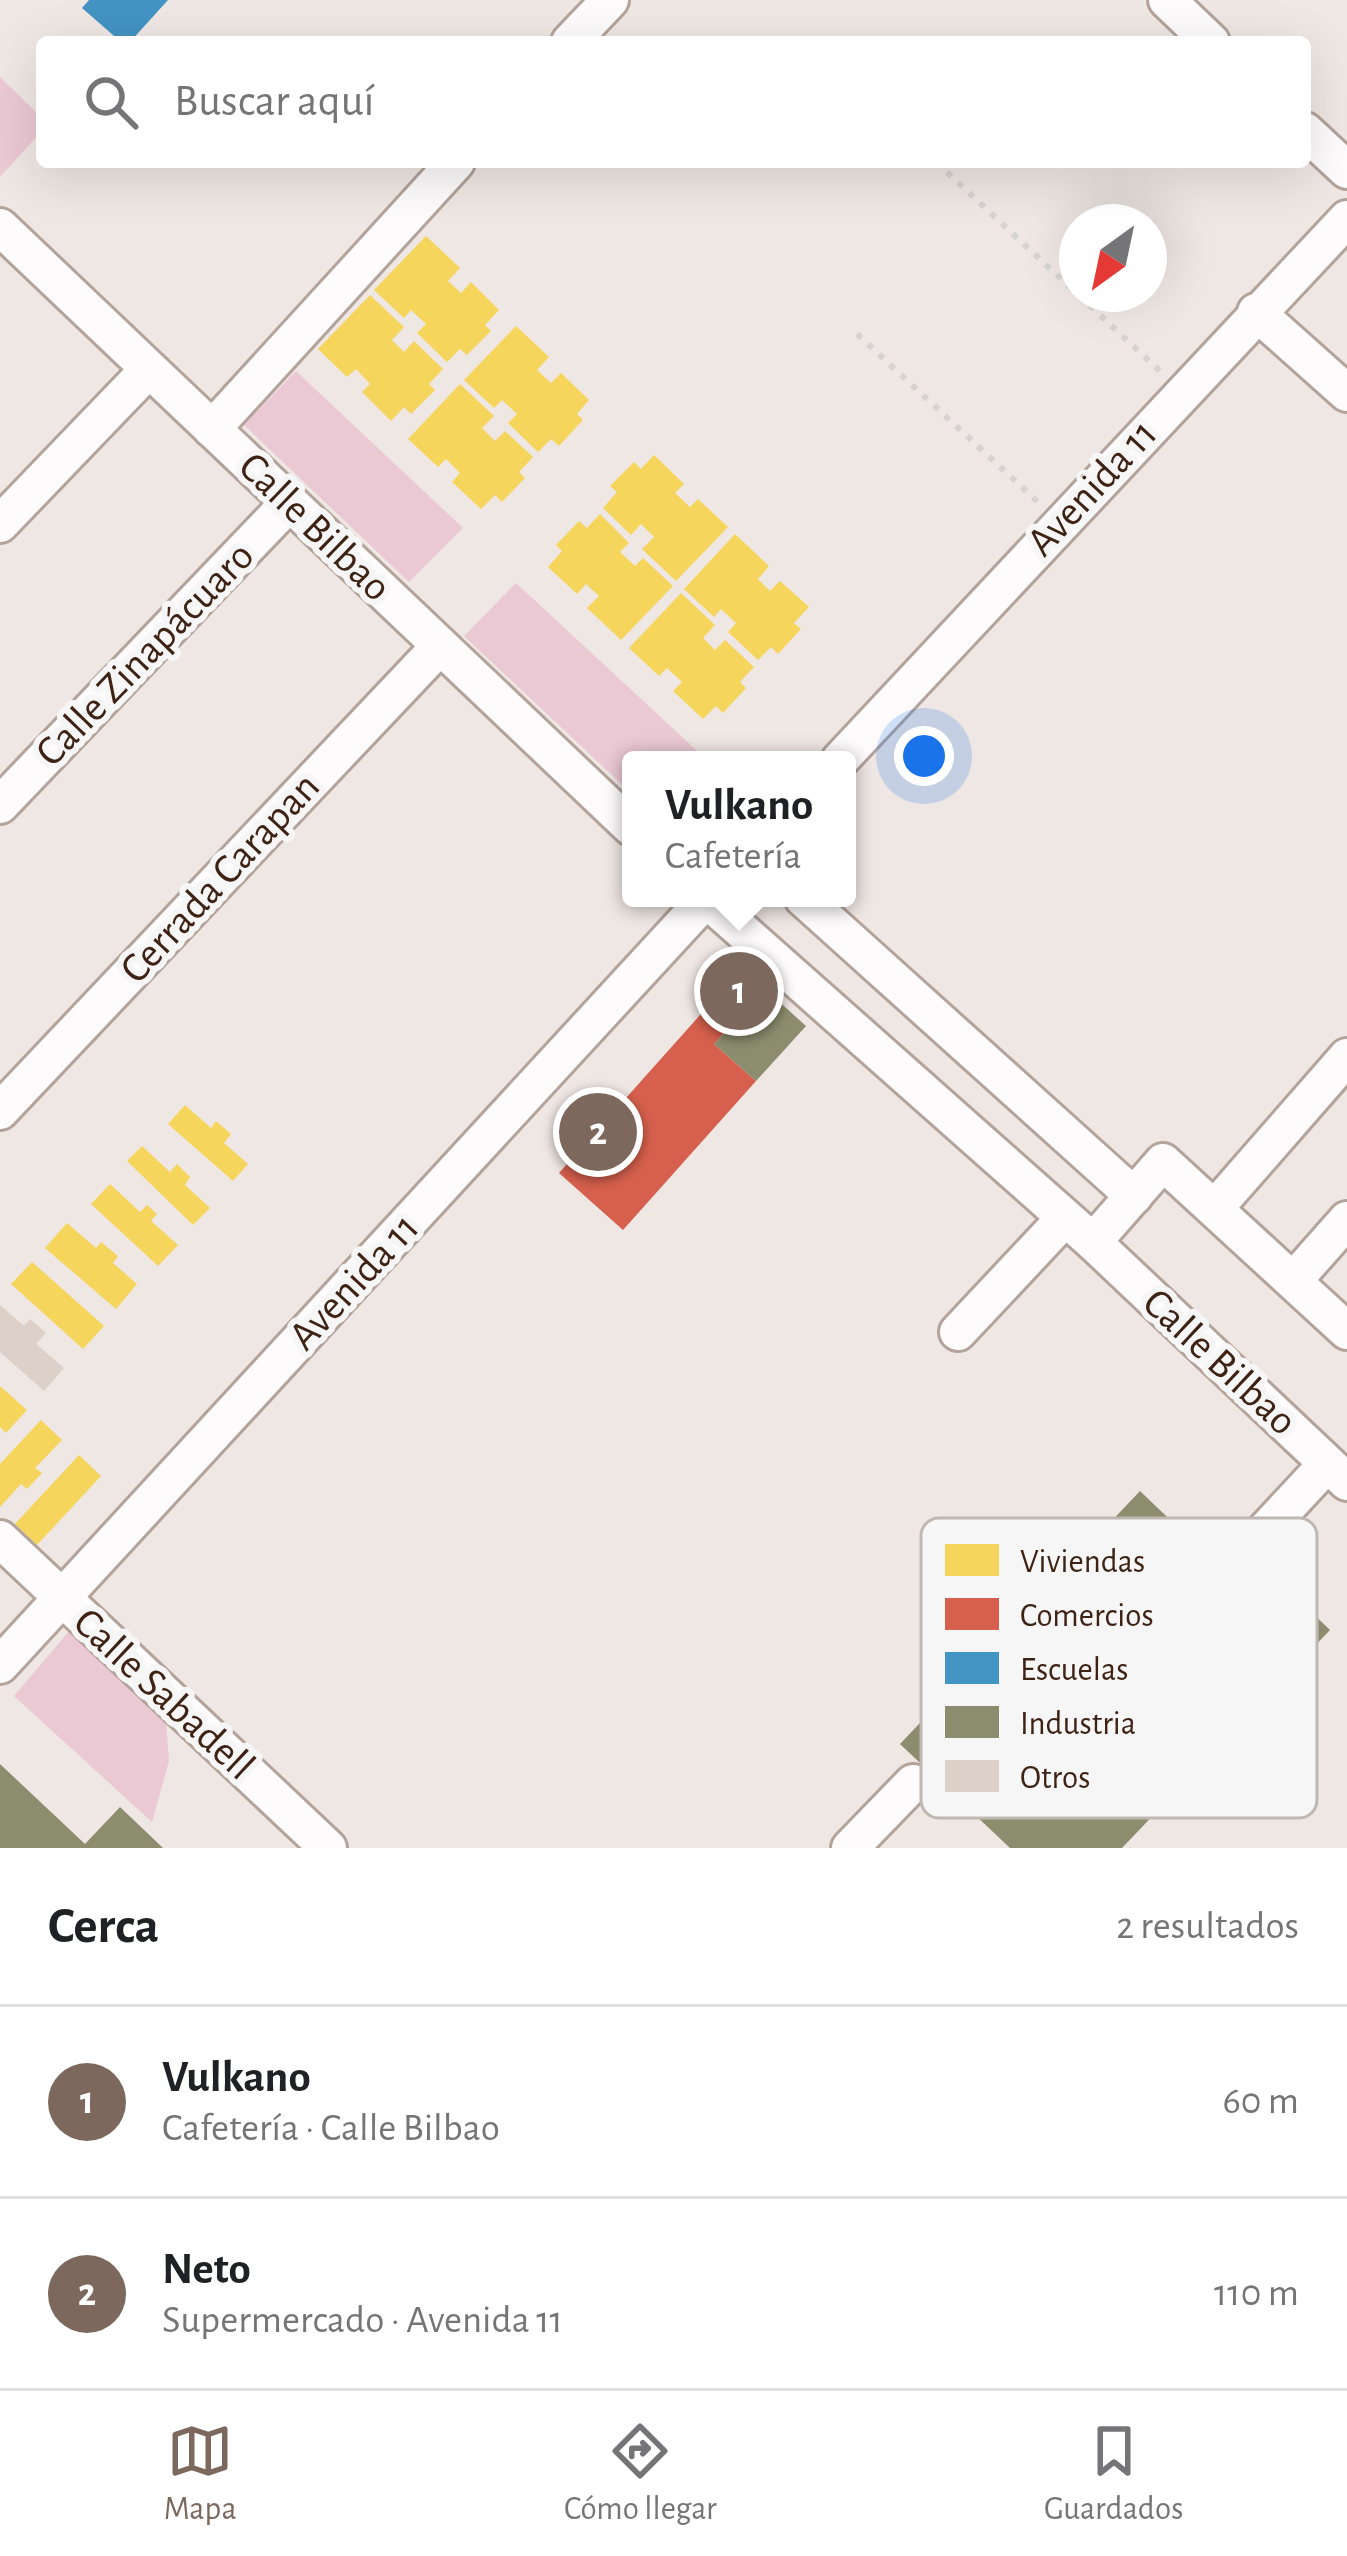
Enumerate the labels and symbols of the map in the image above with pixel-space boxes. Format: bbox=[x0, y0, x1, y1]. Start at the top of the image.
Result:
north arrow bbox=[1059, 204, 1167, 312]
street label: Avenida 11 bbox=[1019, 412, 1165, 564]
street label: Calle Bilbao bbox=[231, 445, 399, 609]
street label: Calle Zinapácuaro bbox=[28, 534, 262, 774]
your location bbox=[894, 726, 954, 786]
street label: Cerrada Carapan bbox=[113, 765, 327, 991]
pin: 1 bbox=[700, 946, 778, 1036]
pin: 2 bbox=[559, 1087, 637, 1177]
street label: Avenida 11 bbox=[281, 1206, 427, 1358]
street label: Calle Bilbao bbox=[1135, 1281, 1305, 1443]
legend bbox=[921, 1518, 1317, 1818]
text: Viviendas bbox=[1020, 1546, 1145, 1579]
street label: Calle Sabadell bbox=[66, 1600, 262, 1788]
text: Comercios bbox=[1020, 1600, 1154, 1633]
text: Escuelas bbox=[1020, 1654, 1128, 1687]
text: Industria bbox=[1020, 1708, 1136, 1741]
text: Otros bbox=[1020, 1762, 1091, 1795]

